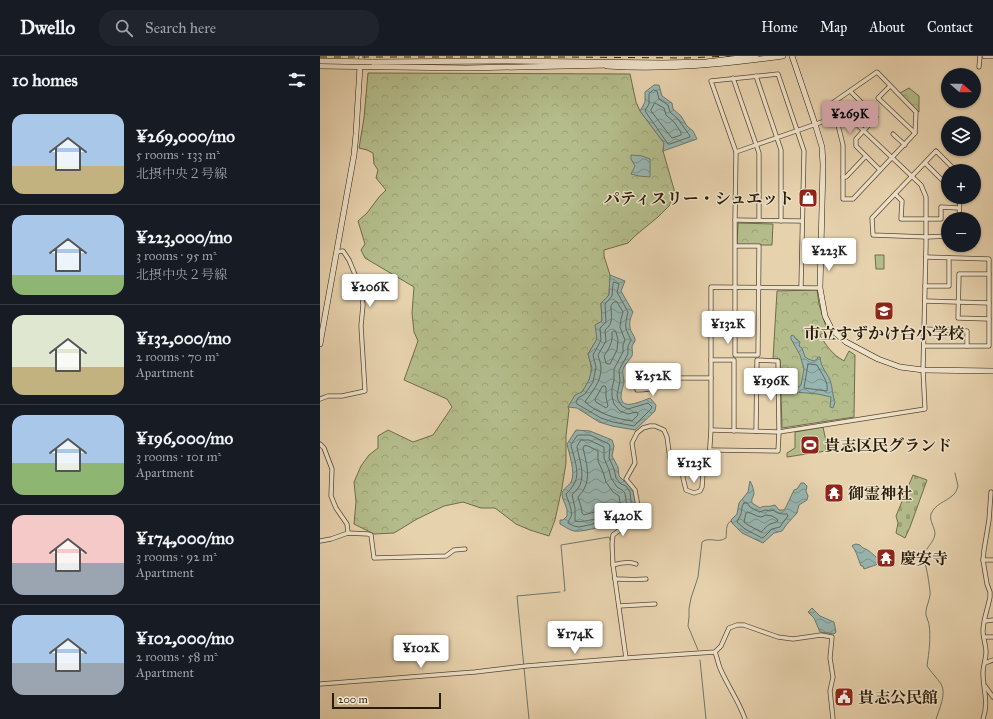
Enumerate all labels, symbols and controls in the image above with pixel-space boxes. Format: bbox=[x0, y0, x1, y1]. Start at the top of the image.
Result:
search box bbox=[99, 10, 379, 46]
text: Dwello bbox=[20, 16, 75, 39]
icon: search bbox=[113, 17, 135, 39]
text: Search here bbox=[145, 19, 216, 37]
text: Home bbox=[761, 19, 798, 36]
text: Map bbox=[820, 19, 847, 36]
text: About bbox=[869, 19, 905, 36]
text: Contact bbox=[927, 19, 973, 36]
north arrow bbox=[941, 68, 981, 108]
map controls bbox=[941, 68, 981, 252]
icon: filters bbox=[286, 69, 308, 91]
text: 10 homes bbox=[12, 70, 78, 91]
pin: ¥269K bbox=[822, 101, 878, 135]
text: ¥269K bbox=[831, 106, 869, 122]
button: layers bbox=[941, 116, 981, 156]
text: ¥269,000/mo bbox=[136, 126, 235, 147]
icon: home bbox=[44, 130, 92, 178]
text: 5 rooms · 133 m² bbox=[136, 147, 220, 163]
button: + bbox=[941, 164, 981, 204]
text: 北摂中央２号線 bbox=[136, 166, 227, 182]
shop icon: パティスリー・シュエット bbox=[797, 187, 819, 209]
place label: パティスリー・シュエット bbox=[604, 189, 794, 208]
button: − bbox=[941, 212, 981, 252]
text: ¥223,000/mo bbox=[136, 227, 232, 248]
icon: home bbox=[44, 231, 92, 279]
pin: ¥223K bbox=[801, 238, 857, 272]
text: ¥223K bbox=[811, 243, 847, 259]
text: 3 rooms · 95 m² bbox=[136, 248, 217, 264]
text: 北摂中央２号線 bbox=[136, 267, 227, 283]
pin: ¥206K bbox=[342, 274, 398, 308]
text: ¥206K bbox=[351, 279, 389, 295]
school or university icon: 市立すずかけ台小学校 bbox=[873, 300, 895, 322]
pin: ¥132K bbox=[700, 311, 756, 345]
text: ¥132K bbox=[711, 316, 745, 332]
place label: 市立すずかけ台小学校 bbox=[804, 324, 965, 343]
text: ¥132,000/mo bbox=[136, 328, 231, 349]
icon: home bbox=[44, 331, 92, 379]
text: 2 rooms · 70 m² bbox=[136, 349, 219, 365]
pin: ¥252K bbox=[625, 363, 681, 397]
text: Apartment bbox=[136, 365, 194, 381]
text: ¥252K bbox=[635, 368, 671, 384]
pin: ¥196K bbox=[743, 368, 799, 402]
text: ¥196K bbox=[753, 373, 789, 389]
text: ¥196,000/mo bbox=[136, 428, 233, 449]
icon: home bbox=[44, 431, 92, 479]
sports icon: 貴志区民グランド bbox=[799, 434, 821, 456]
place label: 貴志区民グランド bbox=[824, 436, 952, 455]
text: 3 rooms · 101 m² bbox=[136, 449, 221, 465]
pin: ¥123K bbox=[666, 450, 722, 484]
text: ¥123K bbox=[677, 455, 711, 471]
text: Apartment bbox=[136, 465, 194, 481]
temple icon: 御霊神社 bbox=[823, 482, 845, 504]
place label: 御霊神社 bbox=[848, 484, 912, 503]
pin: ¥420K bbox=[595, 503, 651, 537]
text: ¥420K bbox=[604, 508, 642, 524]
text: ¥174,000/mo bbox=[136, 528, 234, 549]
icon: home bbox=[44, 531, 92, 579]
temple icon: 慶安寺 bbox=[875, 547, 897, 569]
text: 3 rooms · 92 m² bbox=[136, 549, 217, 565]
place label: 慶安寺 bbox=[900, 549, 948, 568]
text: Apartment bbox=[136, 565, 194, 581]
pin: ¥174K bbox=[547, 621, 603, 655]
text: ¥174K bbox=[557, 626, 593, 642]
text: ¥102,000/mo bbox=[136, 628, 234, 649]
icon: home bbox=[44, 631, 92, 679]
pin: ¥102K bbox=[393, 635, 449, 669]
text: ¥102K bbox=[403, 640, 439, 656]
text: 2 rooms · 58 m² bbox=[136, 649, 218, 665]
text: Apartment bbox=[136, 665, 194, 681]
public building icon: 貴志公民館 bbox=[833, 686, 855, 708]
place label: 貴志公民館 bbox=[858, 688, 938, 707]
scale bar bbox=[332, 691, 441, 710]
text: 200 m bbox=[338, 693, 368, 706]

